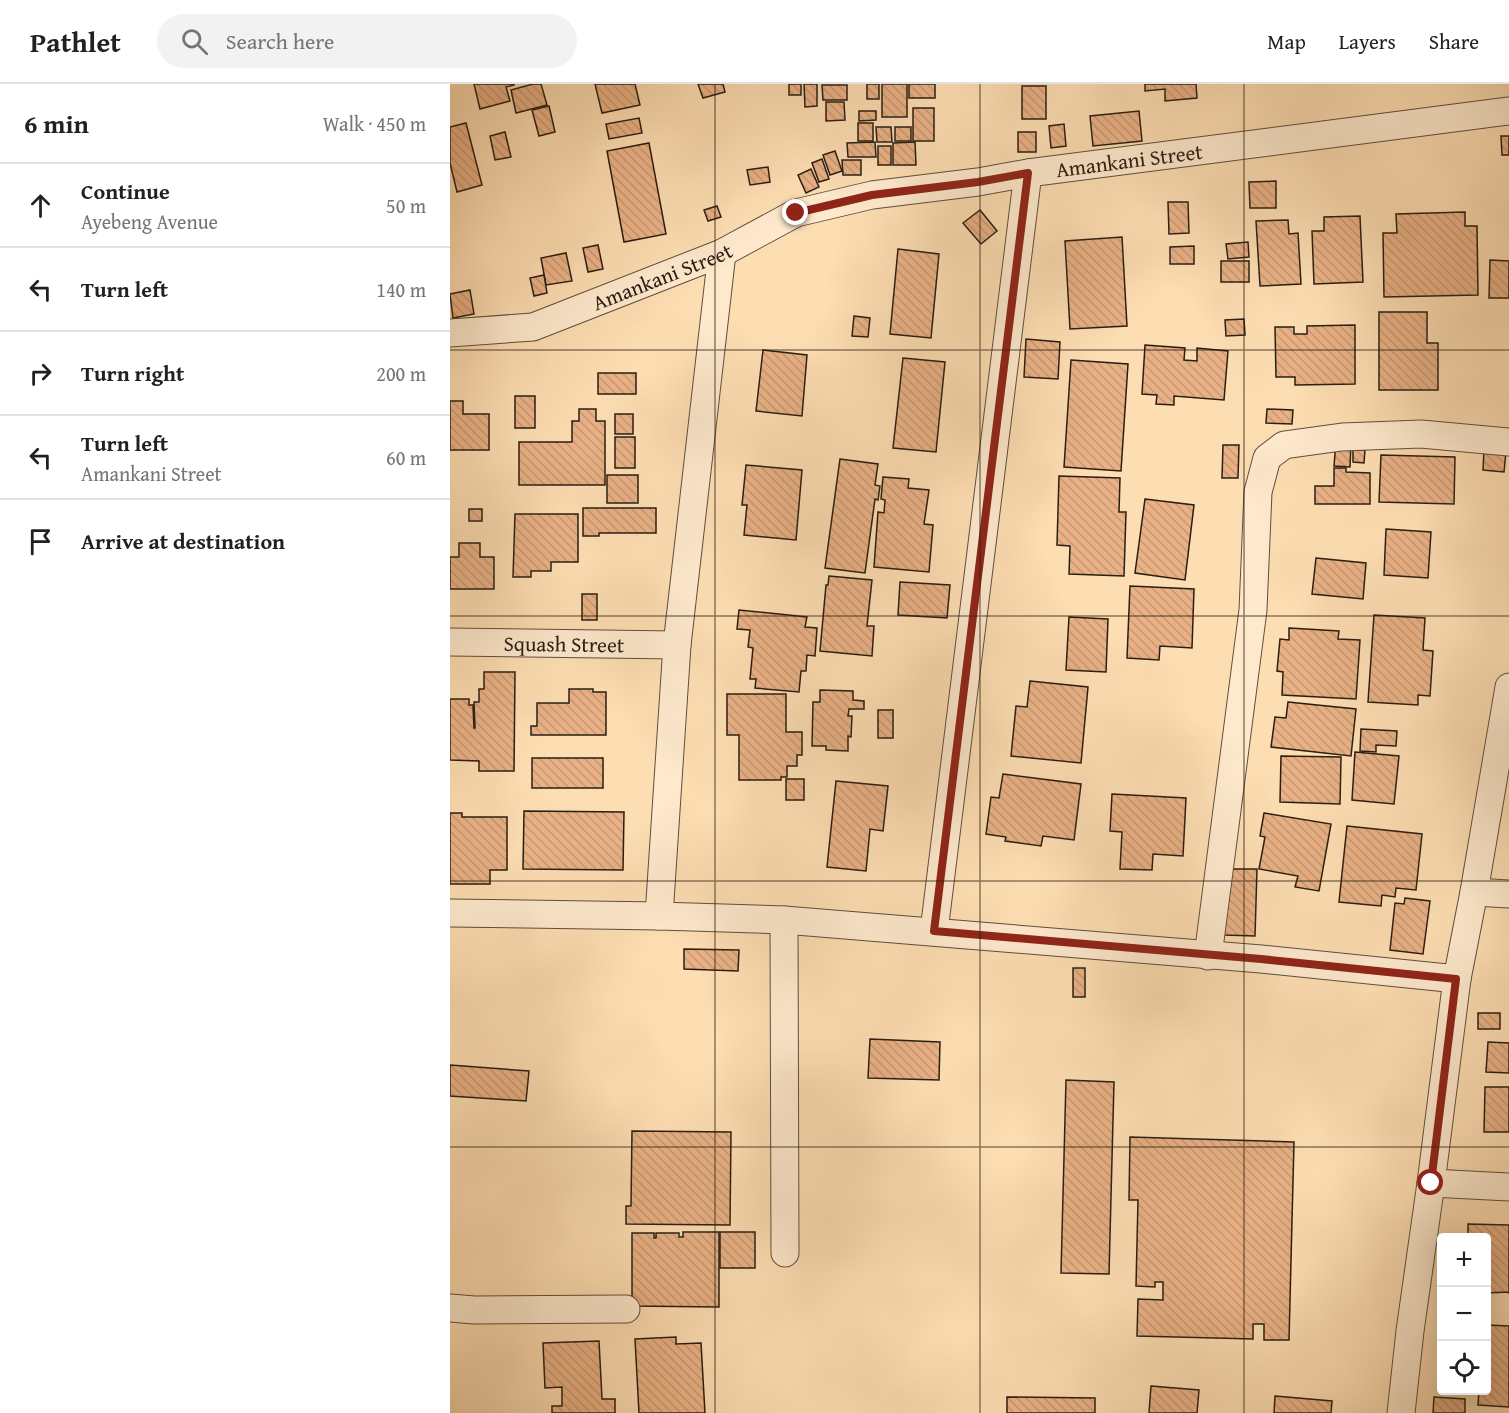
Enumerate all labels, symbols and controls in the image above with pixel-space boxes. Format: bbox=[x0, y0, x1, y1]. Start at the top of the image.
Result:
search box bbox=[157, 14, 577, 68]
text: Pathlet bbox=[30, 21, 121, 62]
icon: search bbox=[178, 25, 211, 58]
text: Search here bbox=[226, 25, 334, 57]
text: Map bbox=[1267, 26, 1306, 57]
text: Layers bbox=[1339, 26, 1396, 57]
text: Share bbox=[1429, 26, 1479, 57]
text: 6 min bbox=[24, 104, 89, 143]
text: Walk · 450 m bbox=[323, 109, 426, 138]
street label: Amankani Street bbox=[1054, 135, 1205, 185]
text: Continue bbox=[81, 175, 170, 207]
icon: ahead bbox=[24, 189, 57, 222]
text: 50 m bbox=[386, 191, 426, 220]
route end bbox=[782, 199, 808, 225]
text: Ayebeng Avenue bbox=[81, 207, 218, 236]
street label: Amankani Street bbox=[588, 234, 738, 318]
icon: left bbox=[24, 273, 57, 306]
text: Turn left bbox=[81, 273, 168, 305]
text: 140 m bbox=[376, 275, 426, 304]
icon: right bbox=[24, 357, 57, 390]
text: Turn right bbox=[81, 357, 184, 389]
text: 200 m bbox=[376, 359, 426, 388]
text: Turn left bbox=[81, 427, 168, 459]
icon: left bbox=[24, 441, 57, 474]
text: 60 m bbox=[386, 443, 426, 472]
text: Amankani Street bbox=[81, 459, 222, 488]
icon: arrive bbox=[24, 525, 57, 558]
text: Arrive at destination bbox=[81, 525, 285, 557]
street label: Squash Street bbox=[504, 627, 625, 660]
route start bbox=[1417, 1169, 1443, 1195]
map controls bbox=[1437, 1233, 1491, 1395]
button: + bbox=[1437, 1233, 1491, 1287]
button: − bbox=[1437, 1287, 1491, 1341]
button: locate bbox=[1437, 1341, 1491, 1395]

